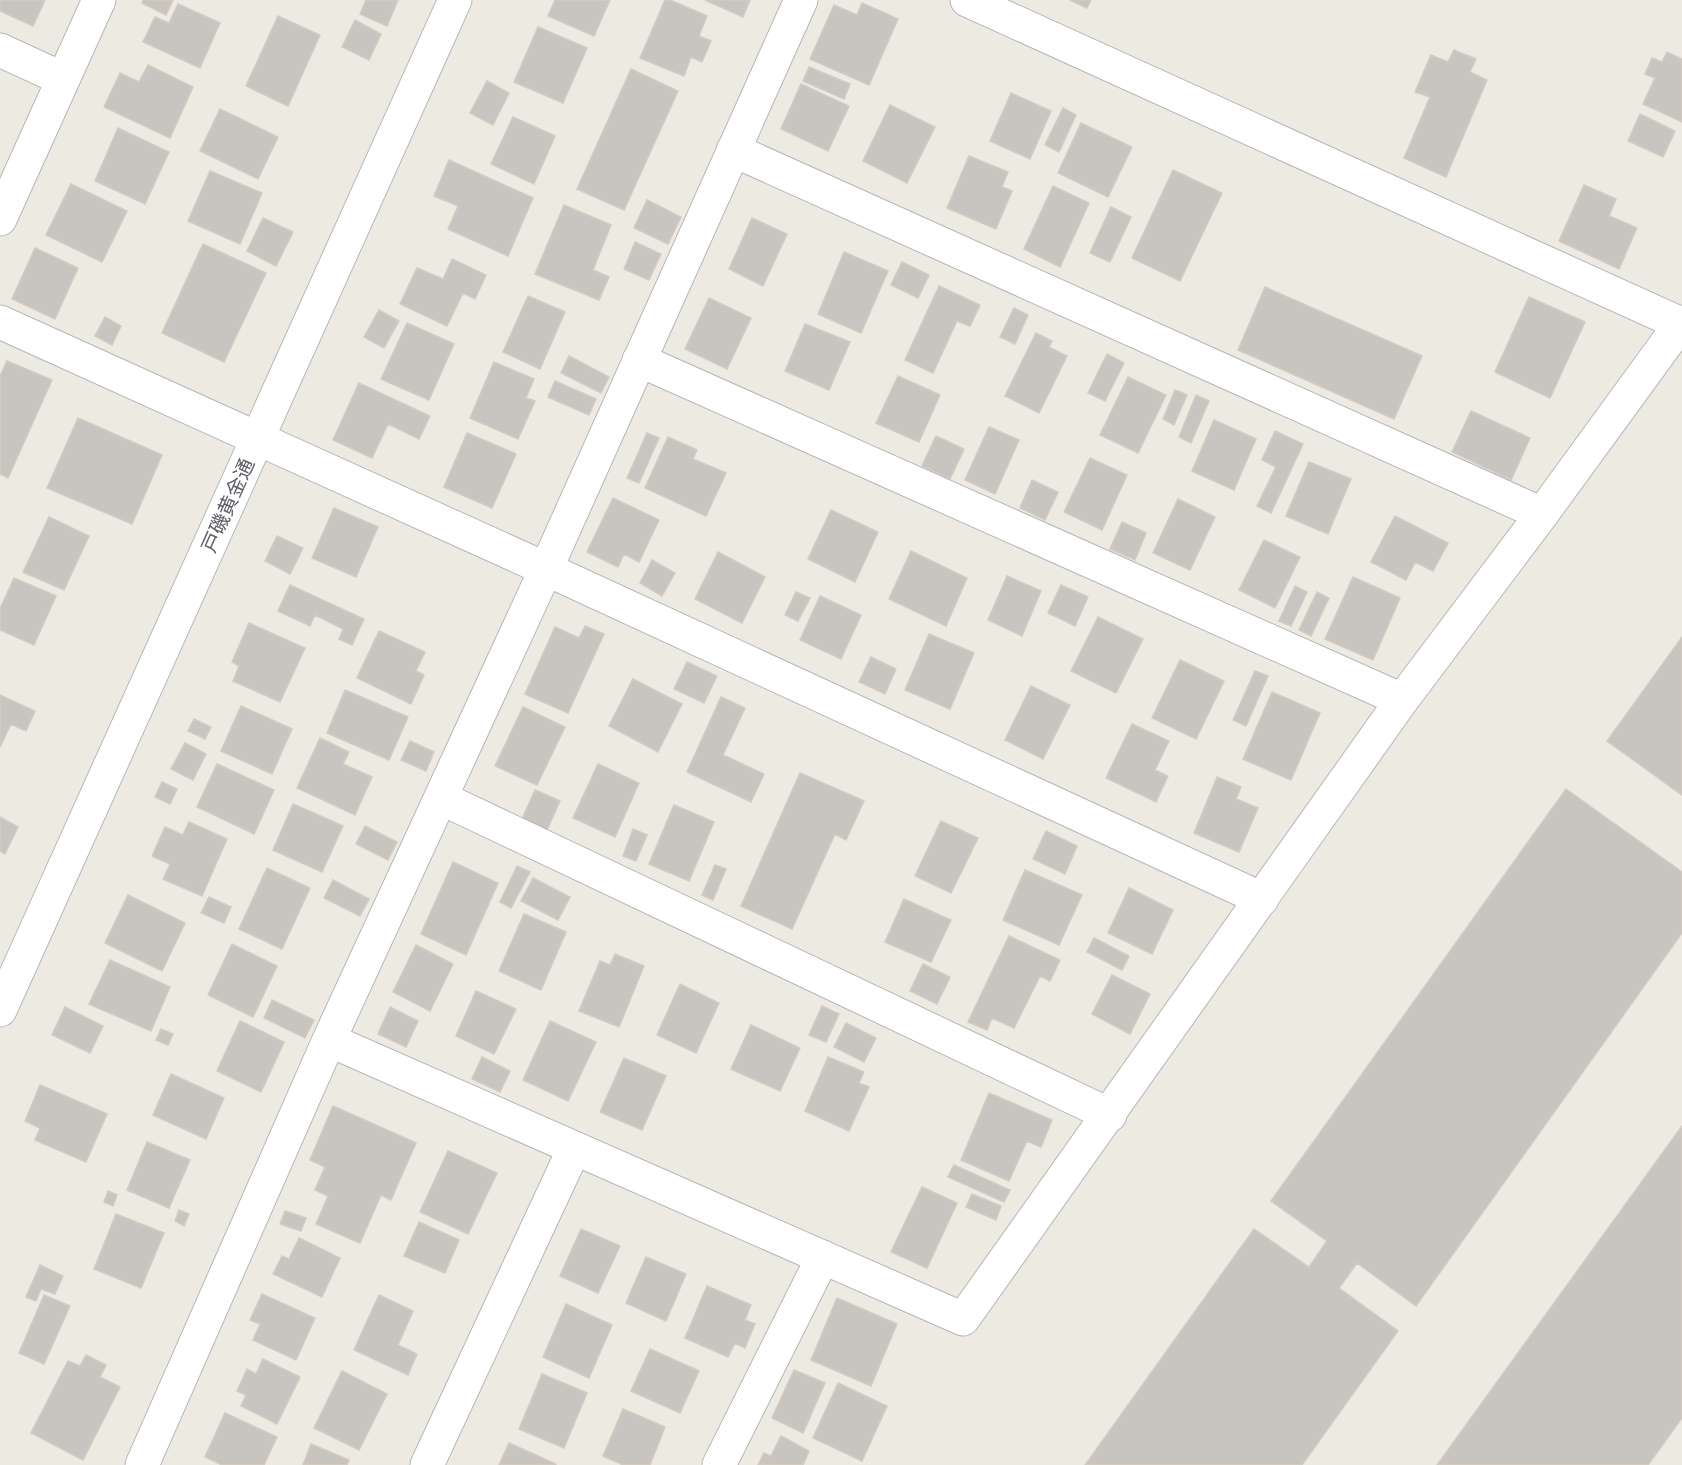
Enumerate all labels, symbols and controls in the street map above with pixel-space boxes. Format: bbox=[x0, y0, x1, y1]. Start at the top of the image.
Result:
street label: 戸磯黄金通 bbox=[196, 454, 258, 556]

